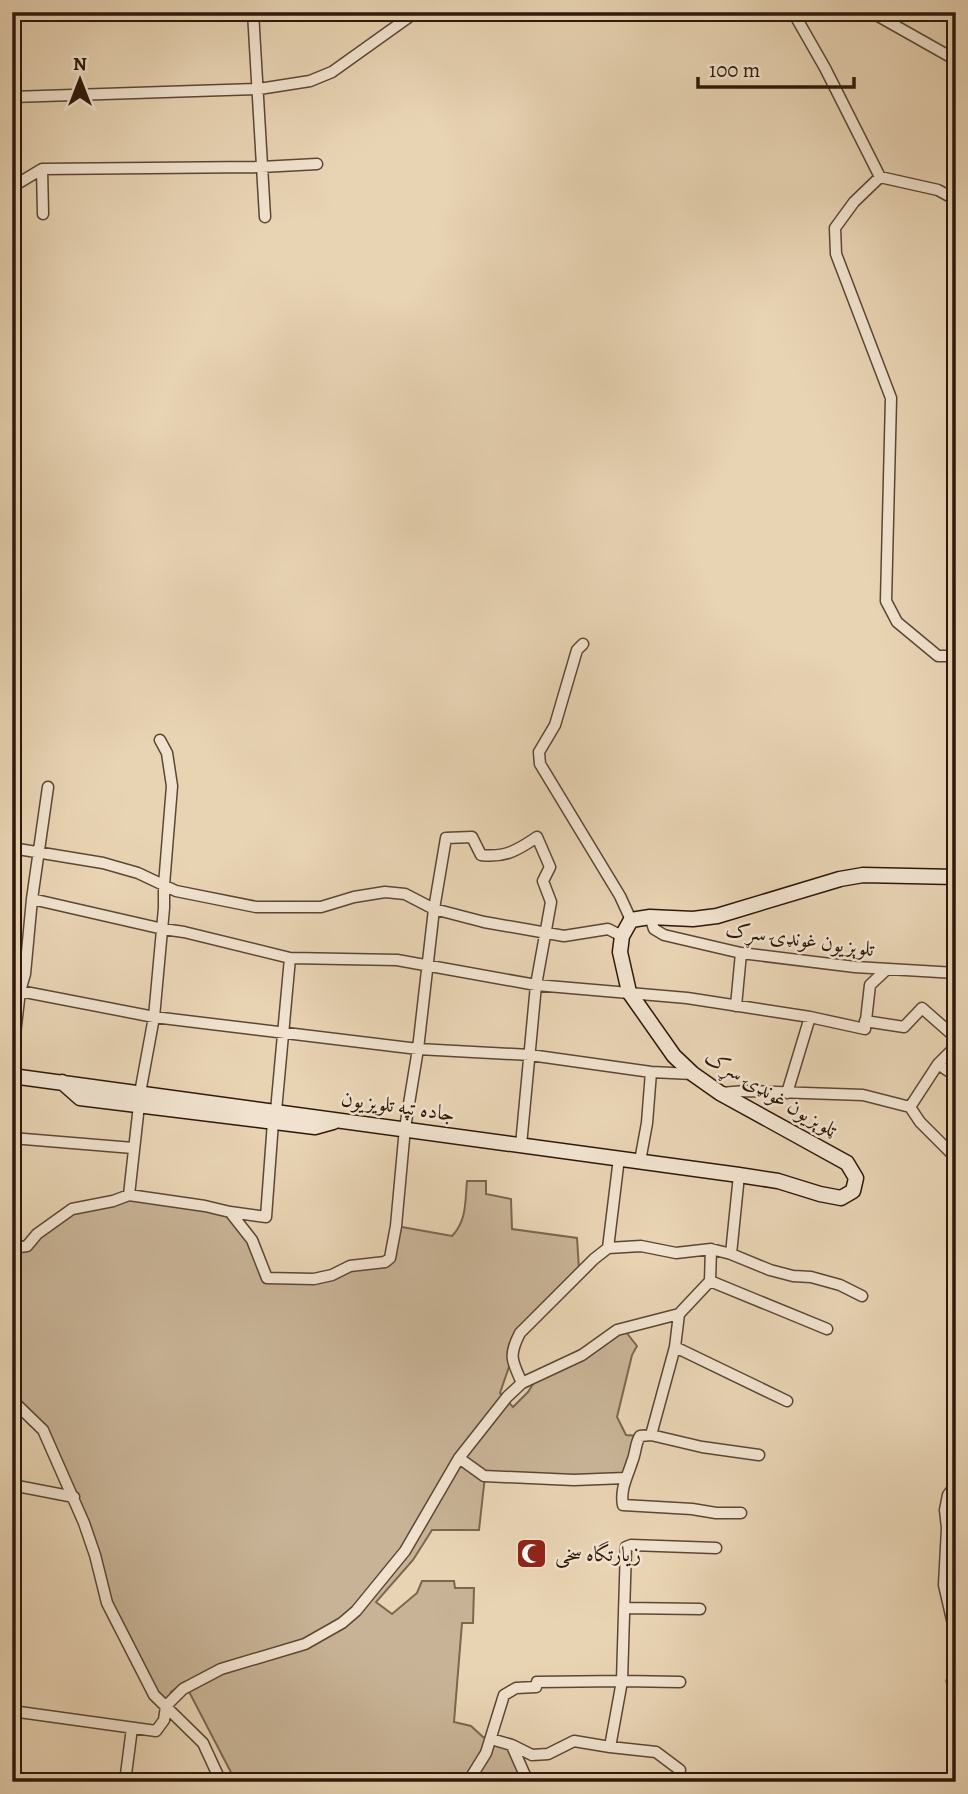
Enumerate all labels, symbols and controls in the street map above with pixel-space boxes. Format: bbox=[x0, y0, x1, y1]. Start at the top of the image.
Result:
north arrow bbox=[46, 46, 116, 116]
scale bar bbox=[698, 46, 854, 90]
text: N bbox=[73, 51, 87, 77]
text: 100 m bbox=[709, 56, 760, 84]
street label: تلوېزيون غونډۍ سړک bbox=[724, 915, 877, 965]
street label: ټلوېزيون غونډۍ سړک bbox=[699, 1042, 843, 1146]
street label: جاده تپه تلویزیون bbox=[339, 1084, 457, 1128]
mosque icon: زیارتگاه سخی bbox=[515, 1537, 549, 1571]
place label: زیارتگاه سخی bbox=[555, 1540, 641, 1568]

